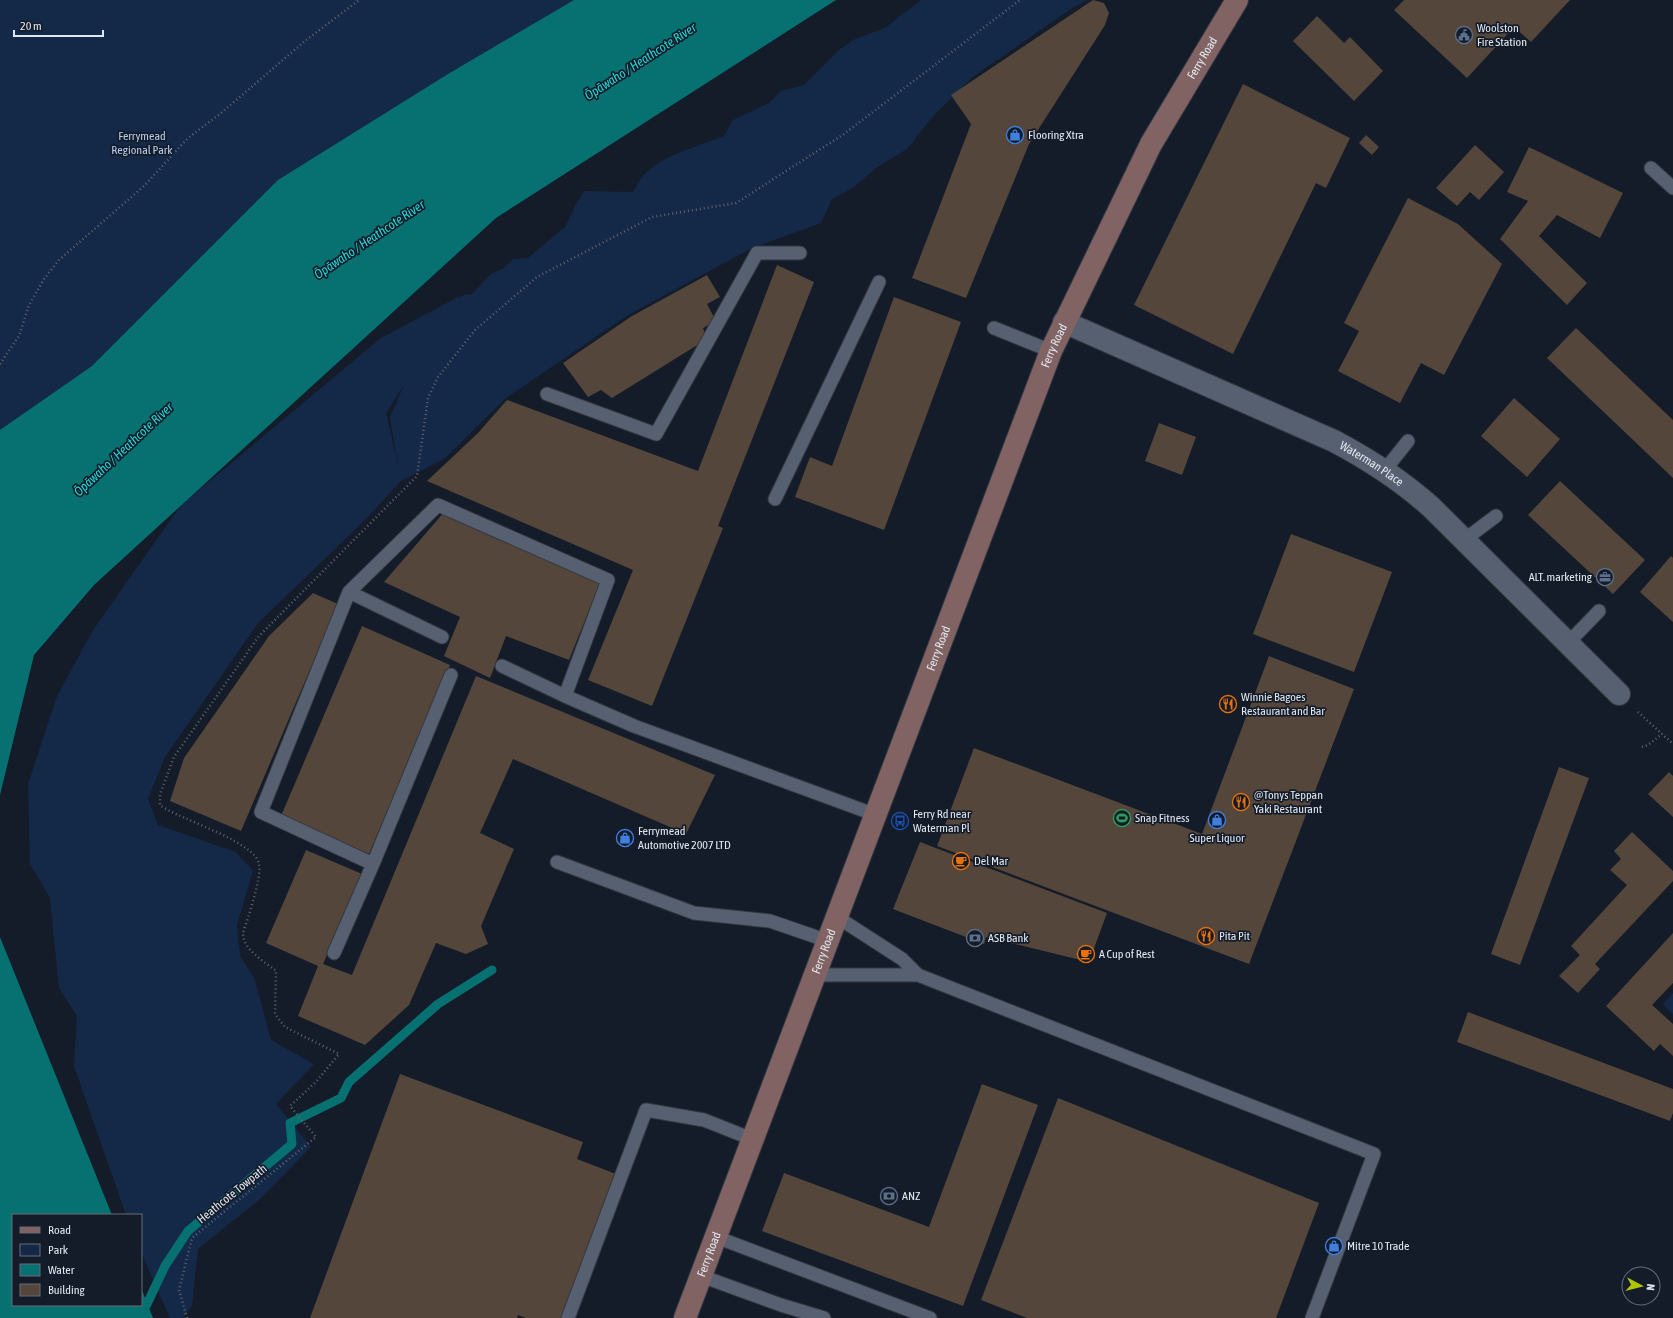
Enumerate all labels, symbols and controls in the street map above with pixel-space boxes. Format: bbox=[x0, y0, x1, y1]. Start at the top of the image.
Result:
scale bar bbox=[14, 12, 103, 38]
text: 20 m bbox=[20, 19, 42, 33]
water label: Ōpāwaho / Heathcote River bbox=[582, 19, 700, 103]
place label: Woolston Fire Station bbox=[1477, 21, 1527, 49]
public building icon: Woolston Fire Station bbox=[1454, 25, 1474, 45]
street label: Ferry Road bbox=[1184, 34, 1220, 82]
shop icon: Flooring Xtra bbox=[1005, 125, 1025, 145]
place label: Flooring Xtra bbox=[1028, 128, 1084, 142]
park label: Ferrymead Regional Park bbox=[111, 129, 173, 157]
water label: Ōpāwaho / Heathcote River bbox=[311, 196, 428, 282]
street label: Ferry Road bbox=[1038, 321, 1070, 370]
water label: Ōpāwaho / Heathcote River bbox=[71, 399, 177, 499]
street label: Waterman Place bbox=[1337, 438, 1406, 489]
office icon: ALT. marketing bbox=[1595, 567, 1615, 587]
place label: ALT. marketing bbox=[1529, 570, 1593, 584]
street label: Ferry Road bbox=[924, 624, 953, 673]
place label: Winnie Bagoes Restaurant and Bar bbox=[1241, 690, 1325, 718]
restaurant icon: Winnie Bagoes Restaurant and Bar bbox=[1218, 694, 1238, 714]
place label: @Tonys Teppan Yaki Restaurant bbox=[1254, 788, 1323, 816]
restaurant icon: @Tonys Teppan Yaki Restaurant bbox=[1231, 792, 1251, 812]
place label: Ferry Rd near Waterman Pl bbox=[913, 807, 971, 835]
sports icon: Snap Fitness bbox=[1112, 808, 1132, 828]
shop icon: Super Liquor bbox=[1207, 810, 1227, 830]
bus stop icon: Ferry Rd near Waterman Pl bbox=[890, 811, 910, 831]
place label: Snap Fitness bbox=[1135, 811, 1190, 825]
place label: Ferrymead Automotive 2007 LTD bbox=[638, 824, 731, 852]
shop icon: Ferrymead Automotive 2007 LTD bbox=[615, 828, 635, 848]
place label: Super Liquor bbox=[1189, 831, 1245, 845]
cafe icon: Del Mar bbox=[951, 851, 971, 871]
place label: Del Mar bbox=[974, 854, 1009, 868]
restaurant icon: Pita Pit bbox=[1196, 926, 1216, 946]
street label: Ferry Road bbox=[809, 927, 839, 976]
bank icon: ASB Bank bbox=[965, 928, 985, 948]
place label: Pita Pit bbox=[1219, 929, 1250, 943]
place label: ASB Bank bbox=[988, 931, 1029, 945]
cafe icon: A Cup of Rest bbox=[1076, 944, 1096, 964]
place label: A Cup of Rest bbox=[1099, 947, 1155, 961]
street label: Heathcote Towpath bbox=[194, 1162, 270, 1226]
bank icon: ANZ bbox=[879, 1186, 899, 1206]
place label: ANZ bbox=[902, 1189, 921, 1203]
legend bbox=[12, 1214, 142, 1306]
text: Road bbox=[48, 1223, 71, 1237]
street label: Ferry Road bbox=[694, 1230, 724, 1279]
shop icon: Mitre 10 Trade bbox=[1324, 1236, 1344, 1256]
place label: Mitre 10 Trade bbox=[1347, 1239, 1409, 1253]
text: Park bbox=[48, 1243, 69, 1257]
text: Water bbox=[48, 1263, 75, 1277]
north arrow bbox=[1621, 1266, 1661, 1306]
text: Building bbox=[48, 1283, 86, 1297]
text: N bbox=[1645, 1283, 1657, 1291]

